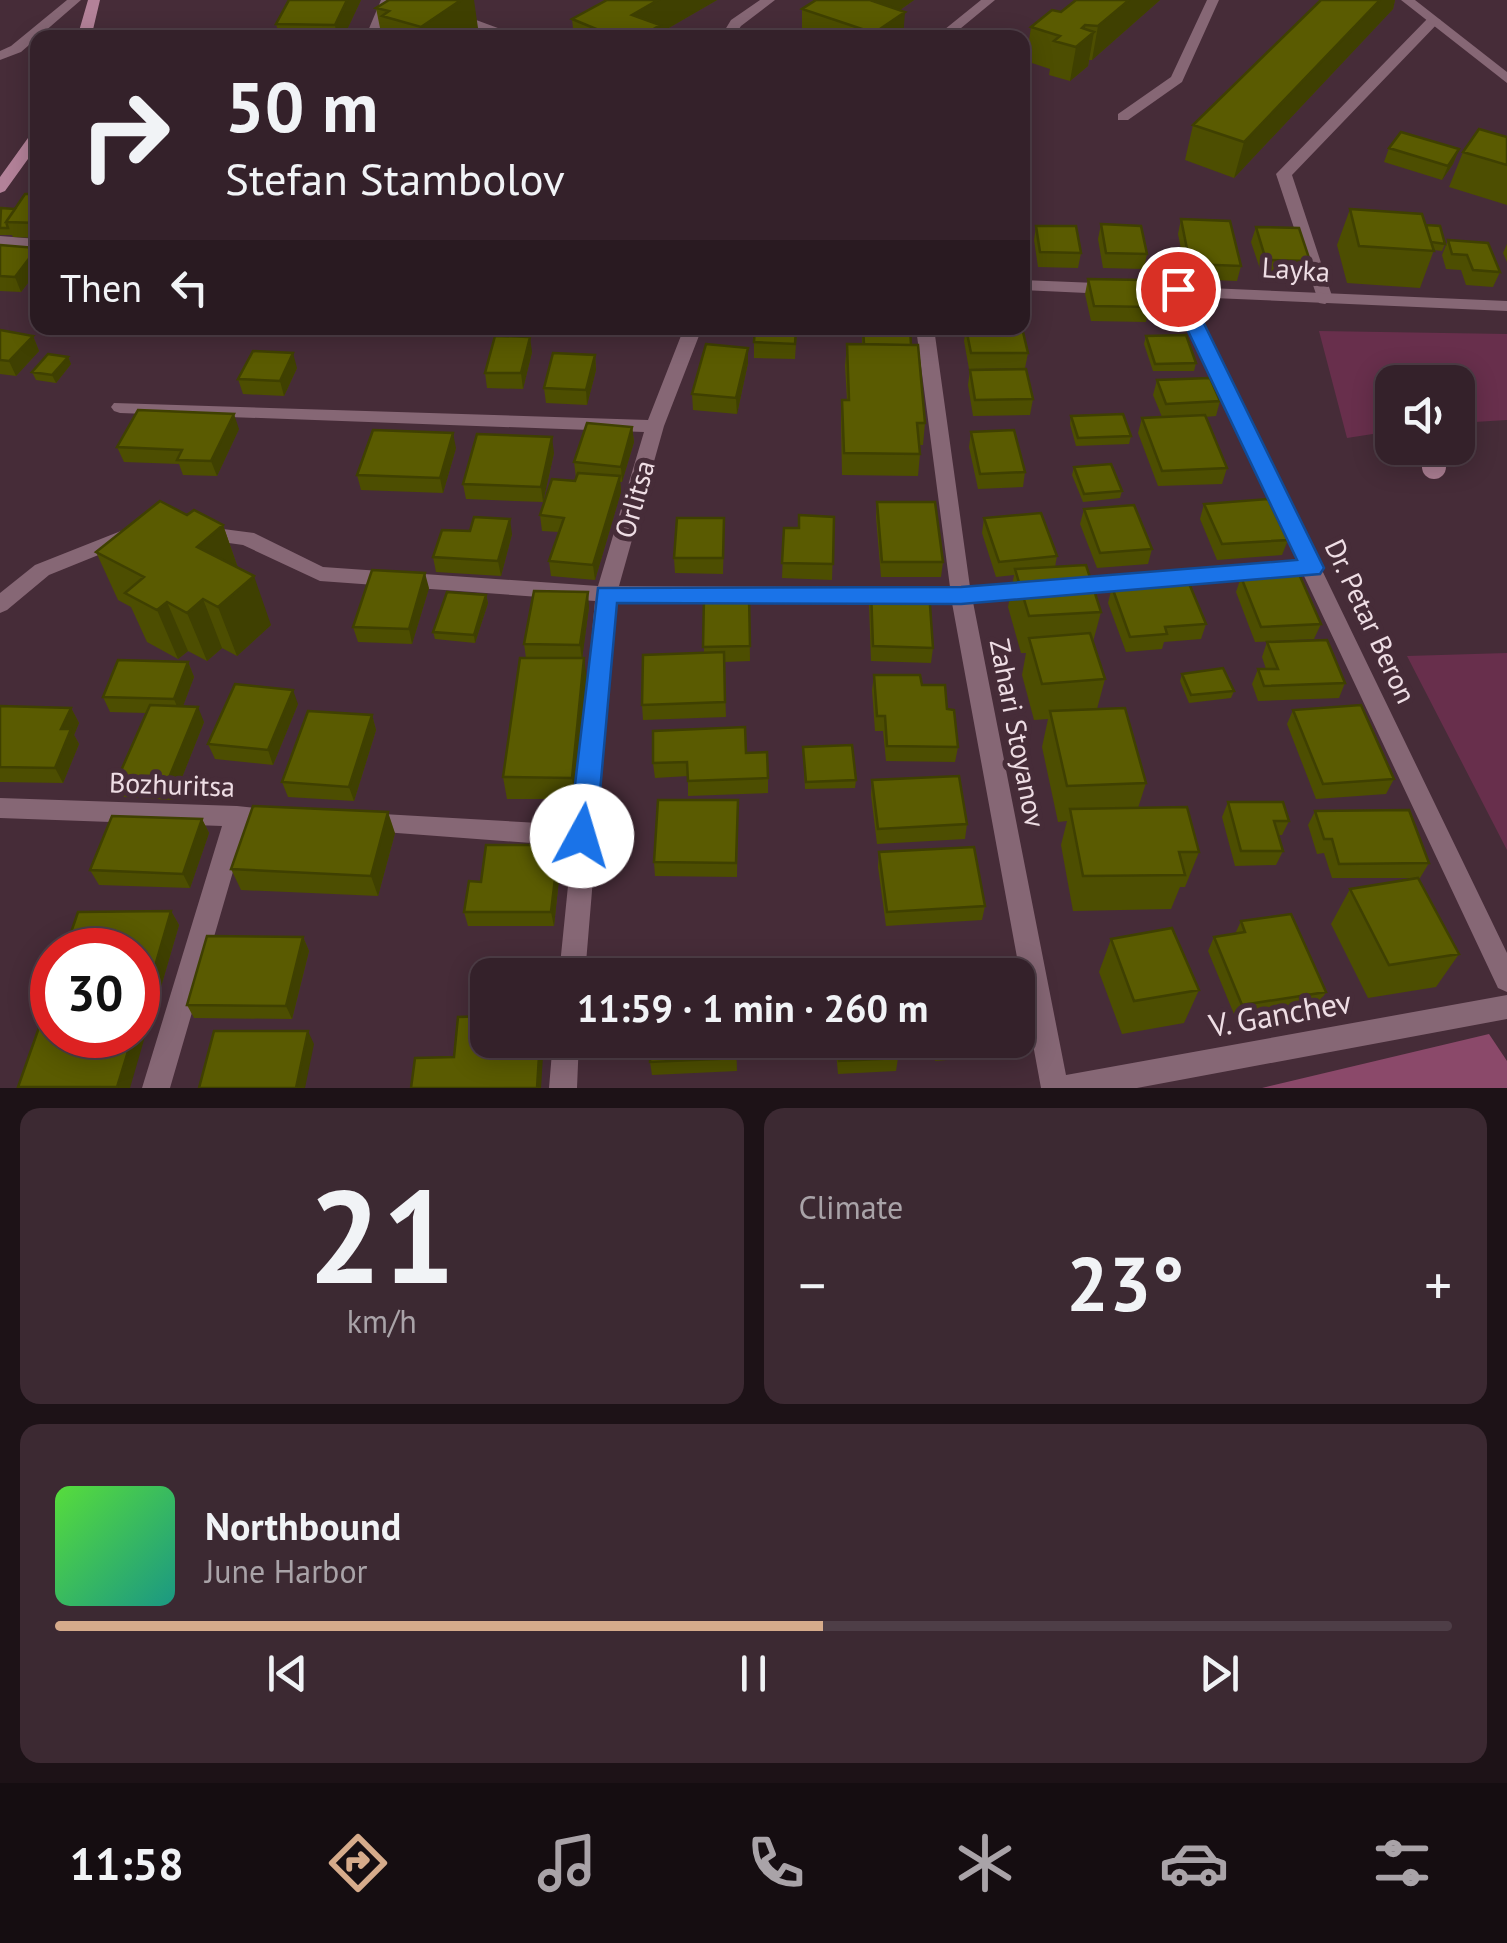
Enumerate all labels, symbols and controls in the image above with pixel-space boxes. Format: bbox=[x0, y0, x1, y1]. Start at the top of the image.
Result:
text: 50 m bbox=[225, 61, 378, 151]
icon: right bbox=[60, 70, 190, 200]
text: Stefan Stambolov bbox=[225, 149, 565, 207]
pin bbox=[1136, 247, 1221, 332]
street label: Layka bbox=[1261, 248, 1331, 290]
icon: left bbox=[162, 260, 217, 315]
icon: arrive bbox=[1151, 262, 1206, 317]
text: Then bbox=[60, 263, 142, 312]
map controls bbox=[1375, 365, 1475, 465]
button: sound bbox=[1375, 365, 1475, 465]
street label: Orlitsa bbox=[605, 456, 663, 542]
street label: Dr. Petar Beron bbox=[1317, 533, 1425, 709]
street label: Zahari Stoyanov bbox=[982, 636, 1055, 831]
street label: Bozhuritsa bbox=[108, 763, 236, 805]
position arrow bbox=[530, 784, 634, 888]
speed limit sign: 30 bbox=[30, 928, 160, 1058]
street label: V. Ganchev bbox=[1204, 980, 1355, 1046]
text: 11:59 · 1 min · 260 m bbox=[577, 983, 928, 1032]
text: 21 bbox=[308, 1151, 455, 1319]
text: Climate bbox=[799, 1186, 903, 1228]
text: 23° bbox=[1066, 1235, 1184, 1332]
text: − bbox=[799, 1249, 826, 1320]
text: + bbox=[1424, 1249, 1452, 1320]
text: km/h bbox=[347, 1300, 417, 1342]
text: Northbound bbox=[205, 1501, 401, 1550]
text: June Harbor bbox=[205, 1550, 367, 1592]
icon: previous bbox=[260, 1646, 315, 1701]
icon: pause bbox=[726, 1646, 781, 1701]
icon: next bbox=[1192, 1646, 1247, 1701]
icon: directions bbox=[323, 1828, 393, 1898]
icon: music bbox=[532, 1828, 602, 1898]
icon: phone bbox=[741, 1828, 811, 1898]
icon: climate bbox=[950, 1828, 1020, 1898]
icon: car bbox=[1159, 1828, 1229, 1898]
icon: filters bbox=[1367, 1828, 1437, 1898]
text: 11:58 bbox=[69, 1834, 184, 1892]

